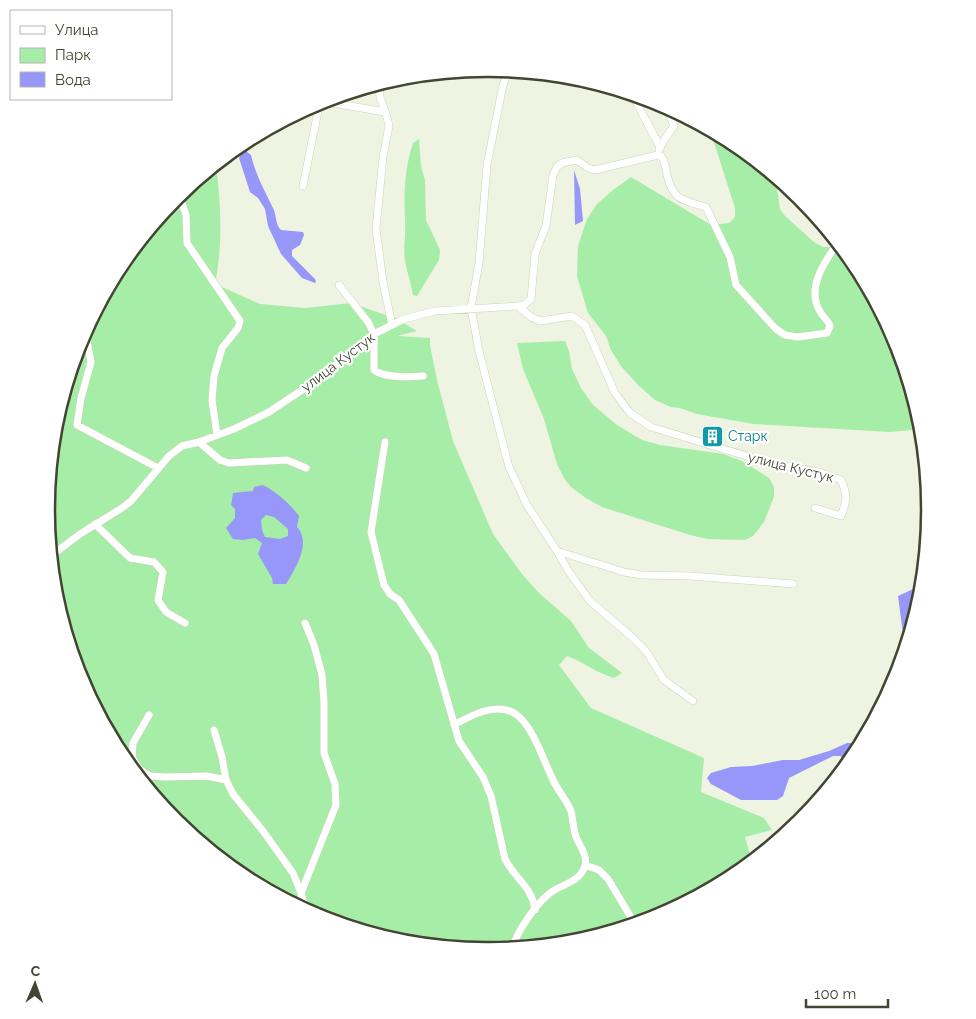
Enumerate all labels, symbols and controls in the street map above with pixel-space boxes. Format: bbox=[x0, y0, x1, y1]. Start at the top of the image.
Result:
legend bbox=[10, 10, 172, 100]
text: Улица bbox=[55, 21, 99, 39]
text: Парк bbox=[55, 46, 91, 64]
text: Вода bbox=[55, 71, 91, 89]
street label: улица Кустук bbox=[298, 329, 378, 395]
building icon: Старк bbox=[700, 424, 724, 448]
place label: Старк bbox=[728, 428, 768, 444]
street label: улица Кустук bbox=[746, 449, 836, 485]
north arrow bbox=[10, 959, 60, 1009]
text: С bbox=[30, 963, 41, 979]
scale bar bbox=[806, 976, 888, 1008]
text: 100 m bbox=[814, 985, 856, 1003]

